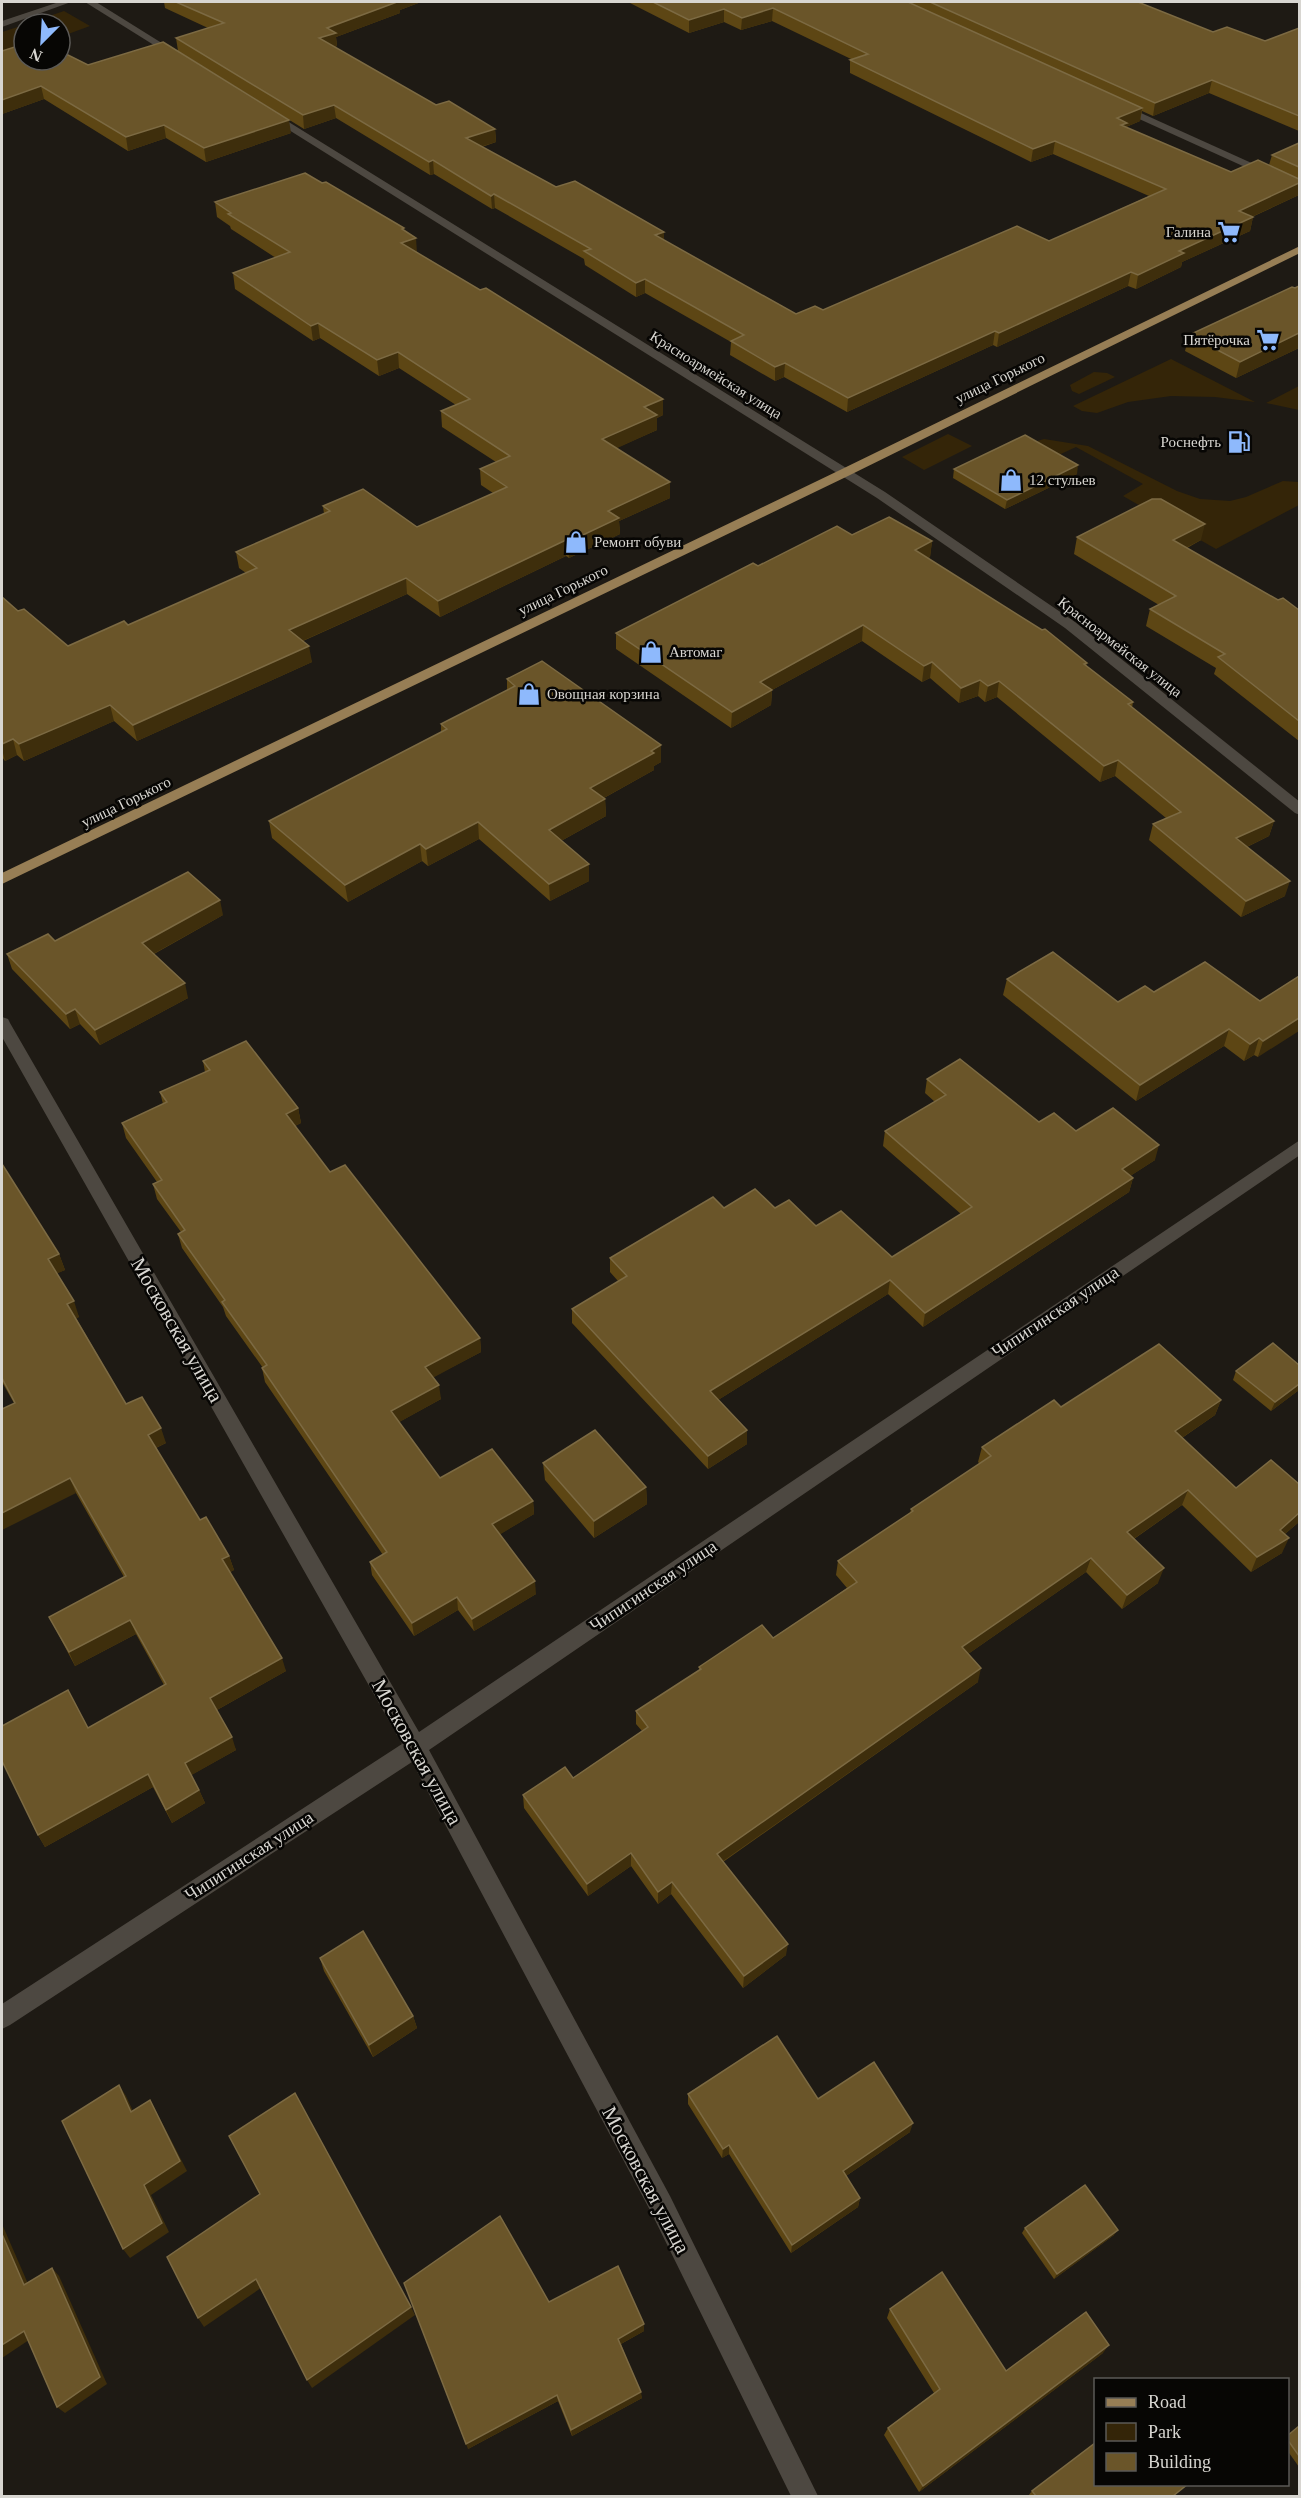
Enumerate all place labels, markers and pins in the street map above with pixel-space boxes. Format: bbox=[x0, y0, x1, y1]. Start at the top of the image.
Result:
supermarket icon: Галина bbox=[1216, 219, 1242, 245]
place label: Галина bbox=[1166, 224, 1211, 240]
supermarket icon: Пятёрочка bbox=[1255, 327, 1281, 353]
place label: Пятёрочка bbox=[1183, 332, 1250, 348]
fuel station icon: Роснефть bbox=[1226, 429, 1252, 455]
place label: Роснефть bbox=[1161, 434, 1221, 450]
shop icon: 12 стульев bbox=[998, 467, 1024, 493]
place label: 12 стульев bbox=[1029, 472, 1096, 488]
shop icon: Ремонт обуви bbox=[563, 529, 589, 555]
place label: Ремонт обуви bbox=[594, 534, 681, 550]
shop icon: Автомаг bbox=[638, 639, 664, 665]
place label: Автомаг bbox=[669, 644, 722, 660]
shop icon: Овощная корзина bbox=[516, 681, 542, 707]
place label: Овощная корзина bbox=[547, 686, 660, 702]

